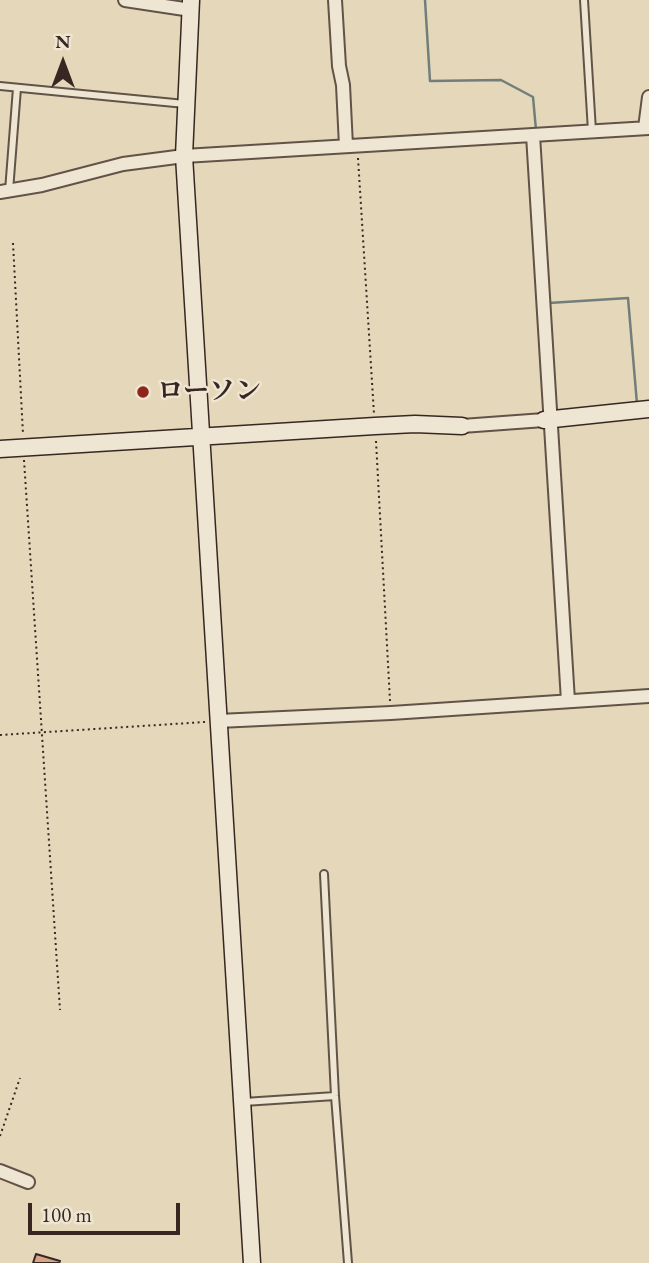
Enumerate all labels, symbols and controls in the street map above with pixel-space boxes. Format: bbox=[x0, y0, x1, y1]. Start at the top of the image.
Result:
north arrow bbox=[28, 28, 98, 98]
text: N bbox=[55, 29, 71, 54]
place label: ローソン bbox=[157, 376, 261, 408]
marker: ローソン bbox=[135, 384, 151, 400]
scale bar bbox=[32, 1190, 184, 1234]
text: 100 m bbox=[41, 1201, 92, 1228]

